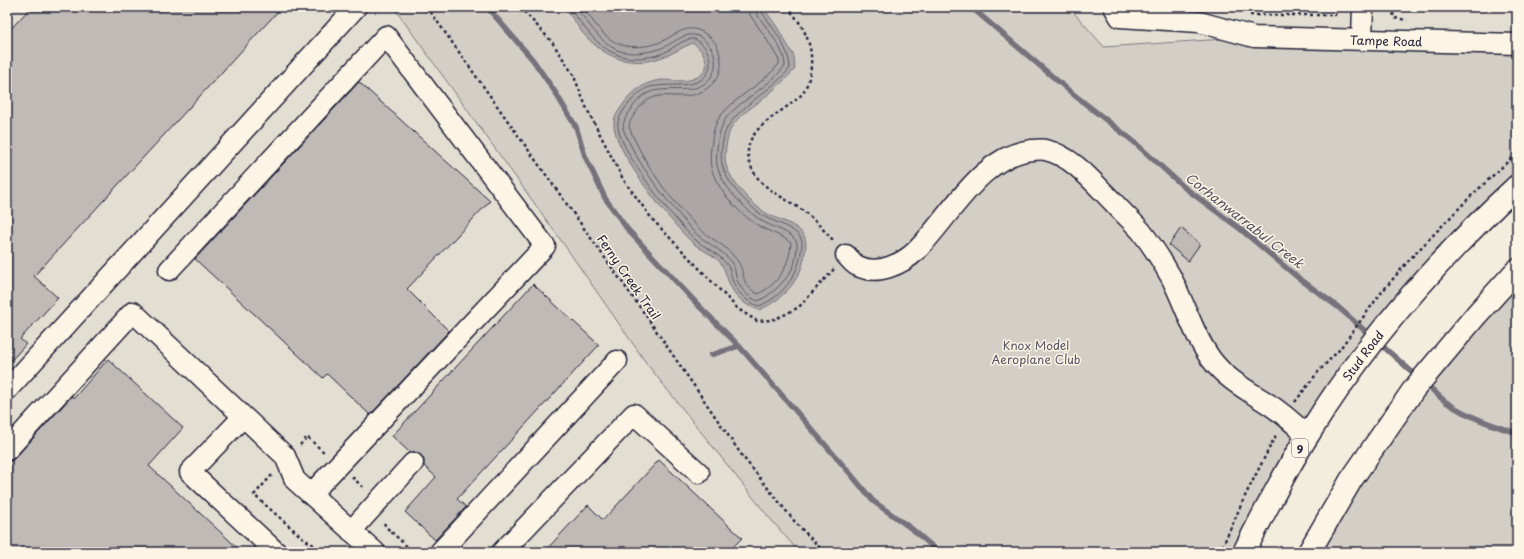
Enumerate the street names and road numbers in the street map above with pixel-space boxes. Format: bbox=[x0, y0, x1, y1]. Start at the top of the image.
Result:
street label: Tampe Road bbox=[1350, 31, 1423, 50]
street label: Ferny Creek Trail bbox=[593, 231, 665, 323]
street label: Stud Road bbox=[1338, 327, 1388, 384]
road number: 9 bbox=[1292, 439, 1308, 457]

